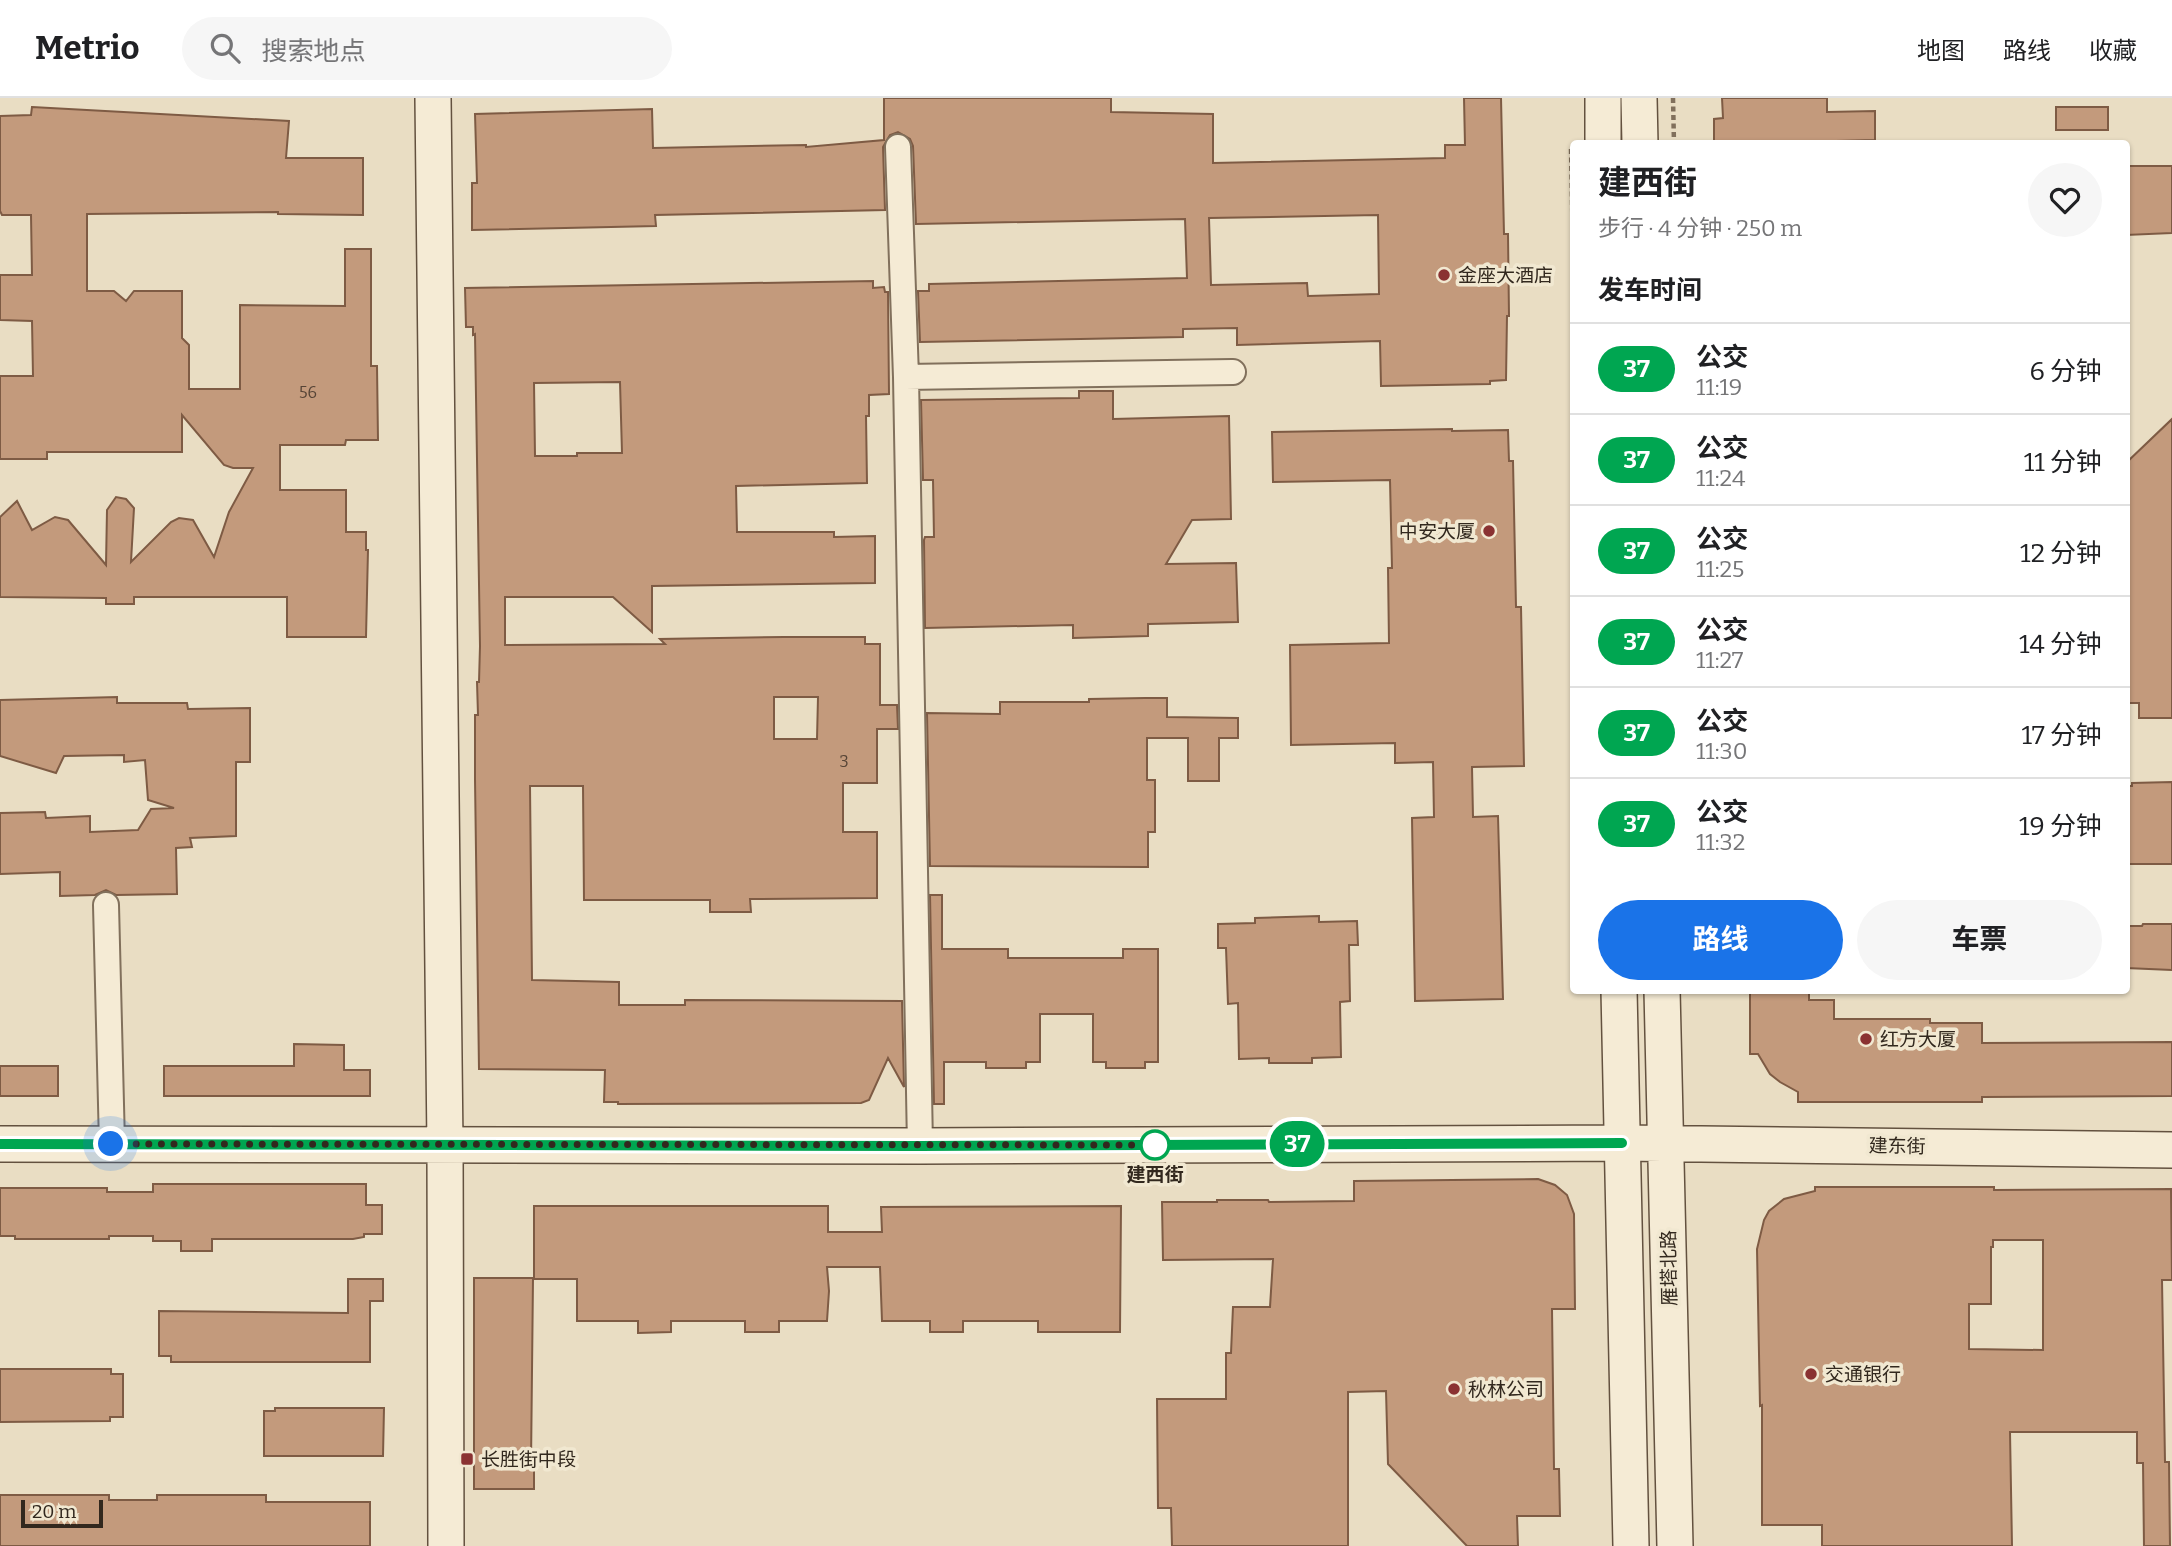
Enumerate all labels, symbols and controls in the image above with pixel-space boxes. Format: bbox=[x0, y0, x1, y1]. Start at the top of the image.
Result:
search box bbox=[182, 17, 672, 80]
text: Metrio bbox=[35, 28, 140, 68]
icon: search bbox=[206, 29, 244, 67]
text: 搜索地点 bbox=[262, 36, 366, 67]
text: 地图 bbox=[1917, 37, 1965, 65]
text: 路线 bbox=[2003, 37, 2051, 65]
text: 收藏 bbox=[2089, 37, 2137, 65]
text: 建西街 bbox=[1598, 163, 1697, 203]
button: heart bbox=[2028, 163, 2102, 237]
text: 步行 · 4 分钟 · 250 m bbox=[1598, 214, 1802, 242]
place label: 金座大酒店 bbox=[1458, 264, 1553, 287]
marker: 金座大酒店 bbox=[1436, 267, 1452, 283]
text: 发车时间 bbox=[1598, 275, 1702, 306]
text: 公交 bbox=[1696, 342, 1748, 373]
text: 37 bbox=[1623, 355, 1650, 383]
text: 6 分钟 bbox=[2030, 356, 2102, 387]
text: 11:19 bbox=[1696, 373, 1742, 401]
house number: 56 bbox=[299, 383, 317, 402]
text: 公交 bbox=[1696, 433, 1748, 464]
text: 37 bbox=[1623, 446, 1650, 474]
text: 11 分钟 bbox=[2024, 447, 2102, 478]
text: 11:24 bbox=[1696, 464, 1745, 492]
place label: 中安大厦 bbox=[1399, 520, 1475, 543]
marker: 中安大厦 bbox=[1481, 523, 1497, 539]
text: 公交 bbox=[1696, 524, 1748, 555]
text: 37 bbox=[1623, 537, 1650, 565]
text: 12 分钟 bbox=[2020, 538, 2102, 569]
text: 11:25 bbox=[1696, 555, 1744, 583]
text: 公交 bbox=[1696, 615, 1748, 646]
text: 37 bbox=[1623, 628, 1650, 656]
text: 14 分钟 bbox=[2019, 629, 2102, 660]
text: 11:27 bbox=[1696, 646, 1743, 674]
text: 公交 bbox=[1696, 706, 1748, 737]
text: 37 bbox=[1623, 719, 1650, 747]
text: 17 分钟 bbox=[2021, 720, 2102, 751]
text: 11:30 bbox=[1696, 737, 1747, 765]
house number: 3 bbox=[839, 752, 849, 771]
text: 公交 bbox=[1696, 797, 1748, 828]
text: 37 bbox=[1623, 810, 1650, 838]
text: 19 分钟 bbox=[2019, 811, 2102, 842]
text: 11:32 bbox=[1696, 828, 1745, 856]
button: 路线 bbox=[1598, 900, 1843, 980]
button: 车票 bbox=[1857, 900, 2102, 980]
place label: 红方大厦 bbox=[1880, 1028, 1956, 1051]
marker: 红方大厦 bbox=[1858, 1031, 1874, 1047]
line badge: 37 bbox=[1266, 1121, 1328, 1167]
your location bbox=[93, 1126, 128, 1161]
marker: 建西街 bbox=[1140, 1130, 1170, 1160]
text: 37 bbox=[1284, 1130, 1310, 1158]
street label: 建东街 bbox=[1868, 1134, 1926, 1158]
place label: 建西街 bbox=[1126, 1163, 1184, 1186]
street label: 雁塔北路 bbox=[1657, 1230, 1681, 1306]
place label: 交通银行 bbox=[1825, 1363, 1901, 1386]
marker: 交通银行 bbox=[1803, 1366, 1819, 1382]
place label: 秋林公司 bbox=[1468, 1378, 1544, 1401]
marker: 秋林公司 bbox=[1446, 1381, 1462, 1397]
place label: 长胜街中段 bbox=[481, 1448, 576, 1471]
marker: 长胜街中段 bbox=[459, 1451, 475, 1467]
scale bar bbox=[21, 1497, 103, 1529]
text: 20 m bbox=[32, 1500, 76, 1523]

